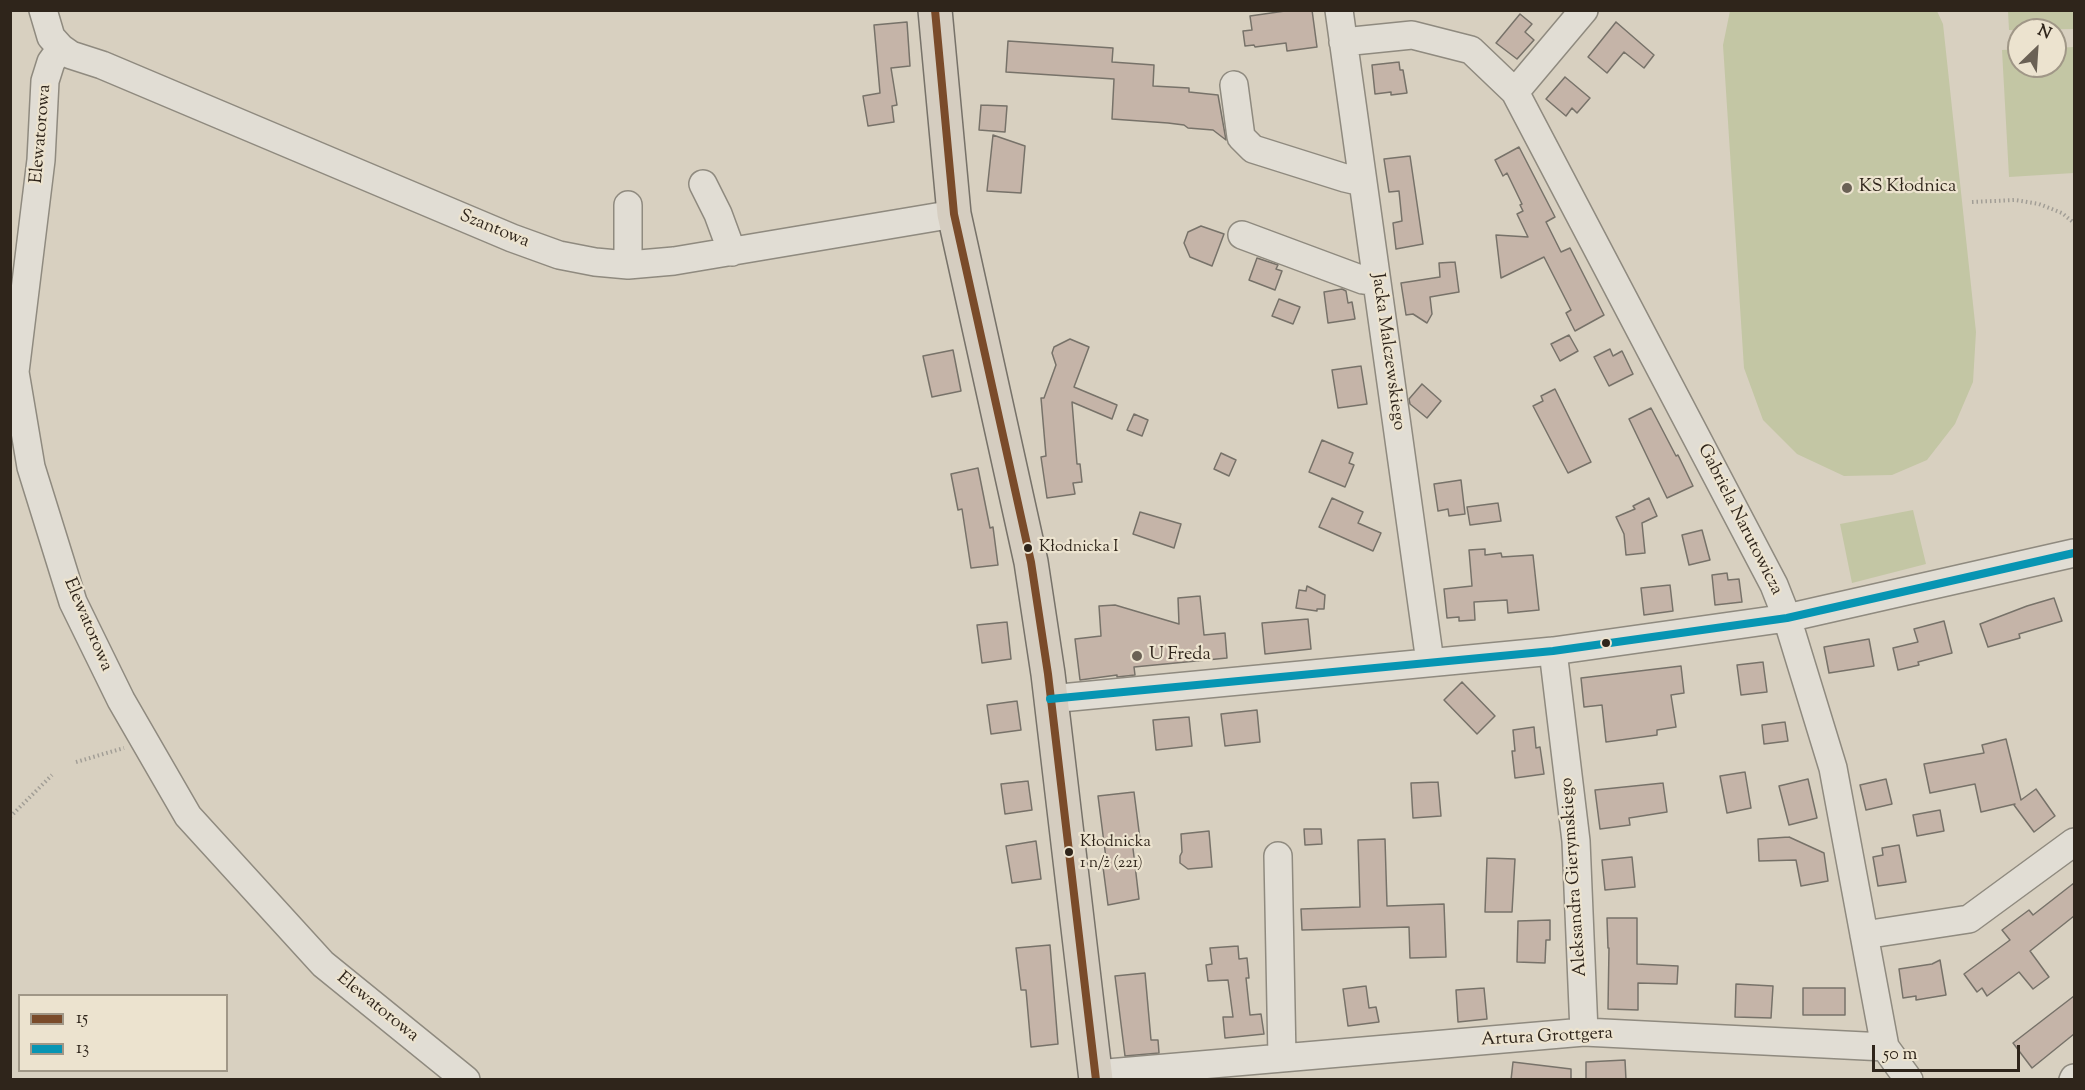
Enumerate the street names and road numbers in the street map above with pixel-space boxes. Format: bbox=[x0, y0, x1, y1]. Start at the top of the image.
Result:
street label: Elewatorowa bbox=[27, 84, 57, 184]
street label: Szantowa bbox=[456, 206, 532, 254]
street label: Jacka Malczewskiego bbox=[1365, 272, 1409, 432]
street label: Gabriela Narutowicza bbox=[1692, 441, 1786, 599]
street label: Elewatorowa bbox=[58, 575, 116, 675]
street label: Aleksandra Gierymskiego bbox=[1557, 777, 1593, 977]
street label: Elewatorowa bbox=[332, 968, 422, 1048]
street label: Artura Grottgera bbox=[1480, 1024, 1614, 1052]

